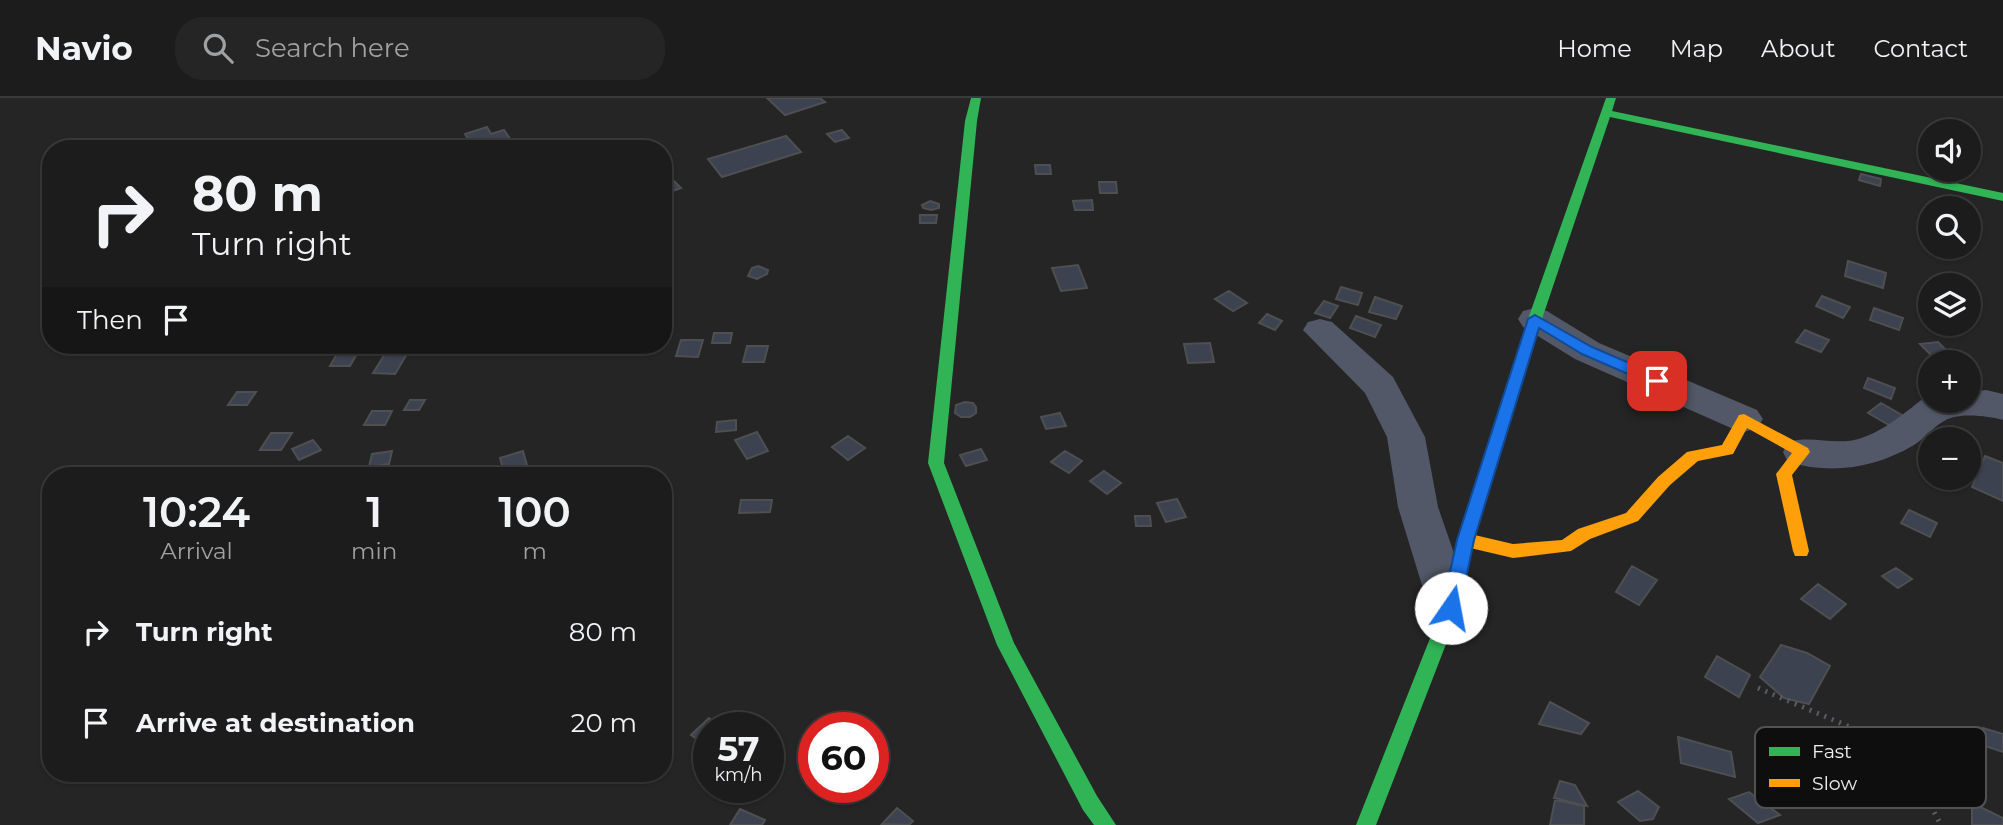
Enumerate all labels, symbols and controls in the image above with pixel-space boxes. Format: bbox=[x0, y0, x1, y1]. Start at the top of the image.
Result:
search box bbox=[175, 17, 665, 80]
text: Navio bbox=[35, 28, 133, 68]
icon: search bbox=[199, 29, 237, 67]
text: Search here bbox=[255, 32, 410, 64]
text: Home bbox=[1557, 34, 1632, 63]
text: Map bbox=[1670, 34, 1723, 63]
text: About bbox=[1761, 34, 1835, 63]
text: Contact bbox=[1873, 34, 1968, 63]
map controls bbox=[1918, 119, 1981, 490]
button: sound bbox=[1918, 119, 1981, 182]
text: 80 m bbox=[192, 164, 323, 223]
icon: right bbox=[77, 168, 168, 259]
button: search bbox=[1918, 196, 1981, 259]
text: Turn right bbox=[192, 224, 352, 263]
button: layers bbox=[1918, 273, 1981, 336]
icon: arrive bbox=[157, 301, 195, 339]
text: Then bbox=[77, 304, 143, 336]
button: + bbox=[1918, 350, 1981, 413]
pin bbox=[1627, 351, 1687, 411]
icon: arrive bbox=[1638, 362, 1676, 400]
button: − bbox=[1918, 427, 1981, 490]
text: 10:24 bbox=[143, 486, 250, 538]
text: 1 bbox=[366, 486, 382, 538]
text: 100 bbox=[498, 486, 571, 538]
text: Arrival bbox=[160, 537, 233, 565]
text: min bbox=[351, 537, 397, 565]
text: m bbox=[522, 537, 547, 565]
position arrow bbox=[1414, 571, 1488, 645]
icon: right bbox=[77, 613, 115, 651]
text: Turn right bbox=[136, 616, 272, 648]
text: 80 m bbox=[569, 616, 637, 648]
icon: arrive bbox=[77, 704, 115, 742]
text: Arrive at destination bbox=[136, 707, 415, 739]
text: 20 m bbox=[571, 707, 637, 739]
speed limit sign: 60 bbox=[798, 712, 889, 803]
text: 57 bbox=[717, 727, 760, 770]
legend bbox=[1755, 727, 1986, 808]
text: Fast bbox=[1812, 740, 1852, 763]
text: km/h bbox=[714, 764, 763, 786]
text: Slow bbox=[1812, 772, 1857, 795]

